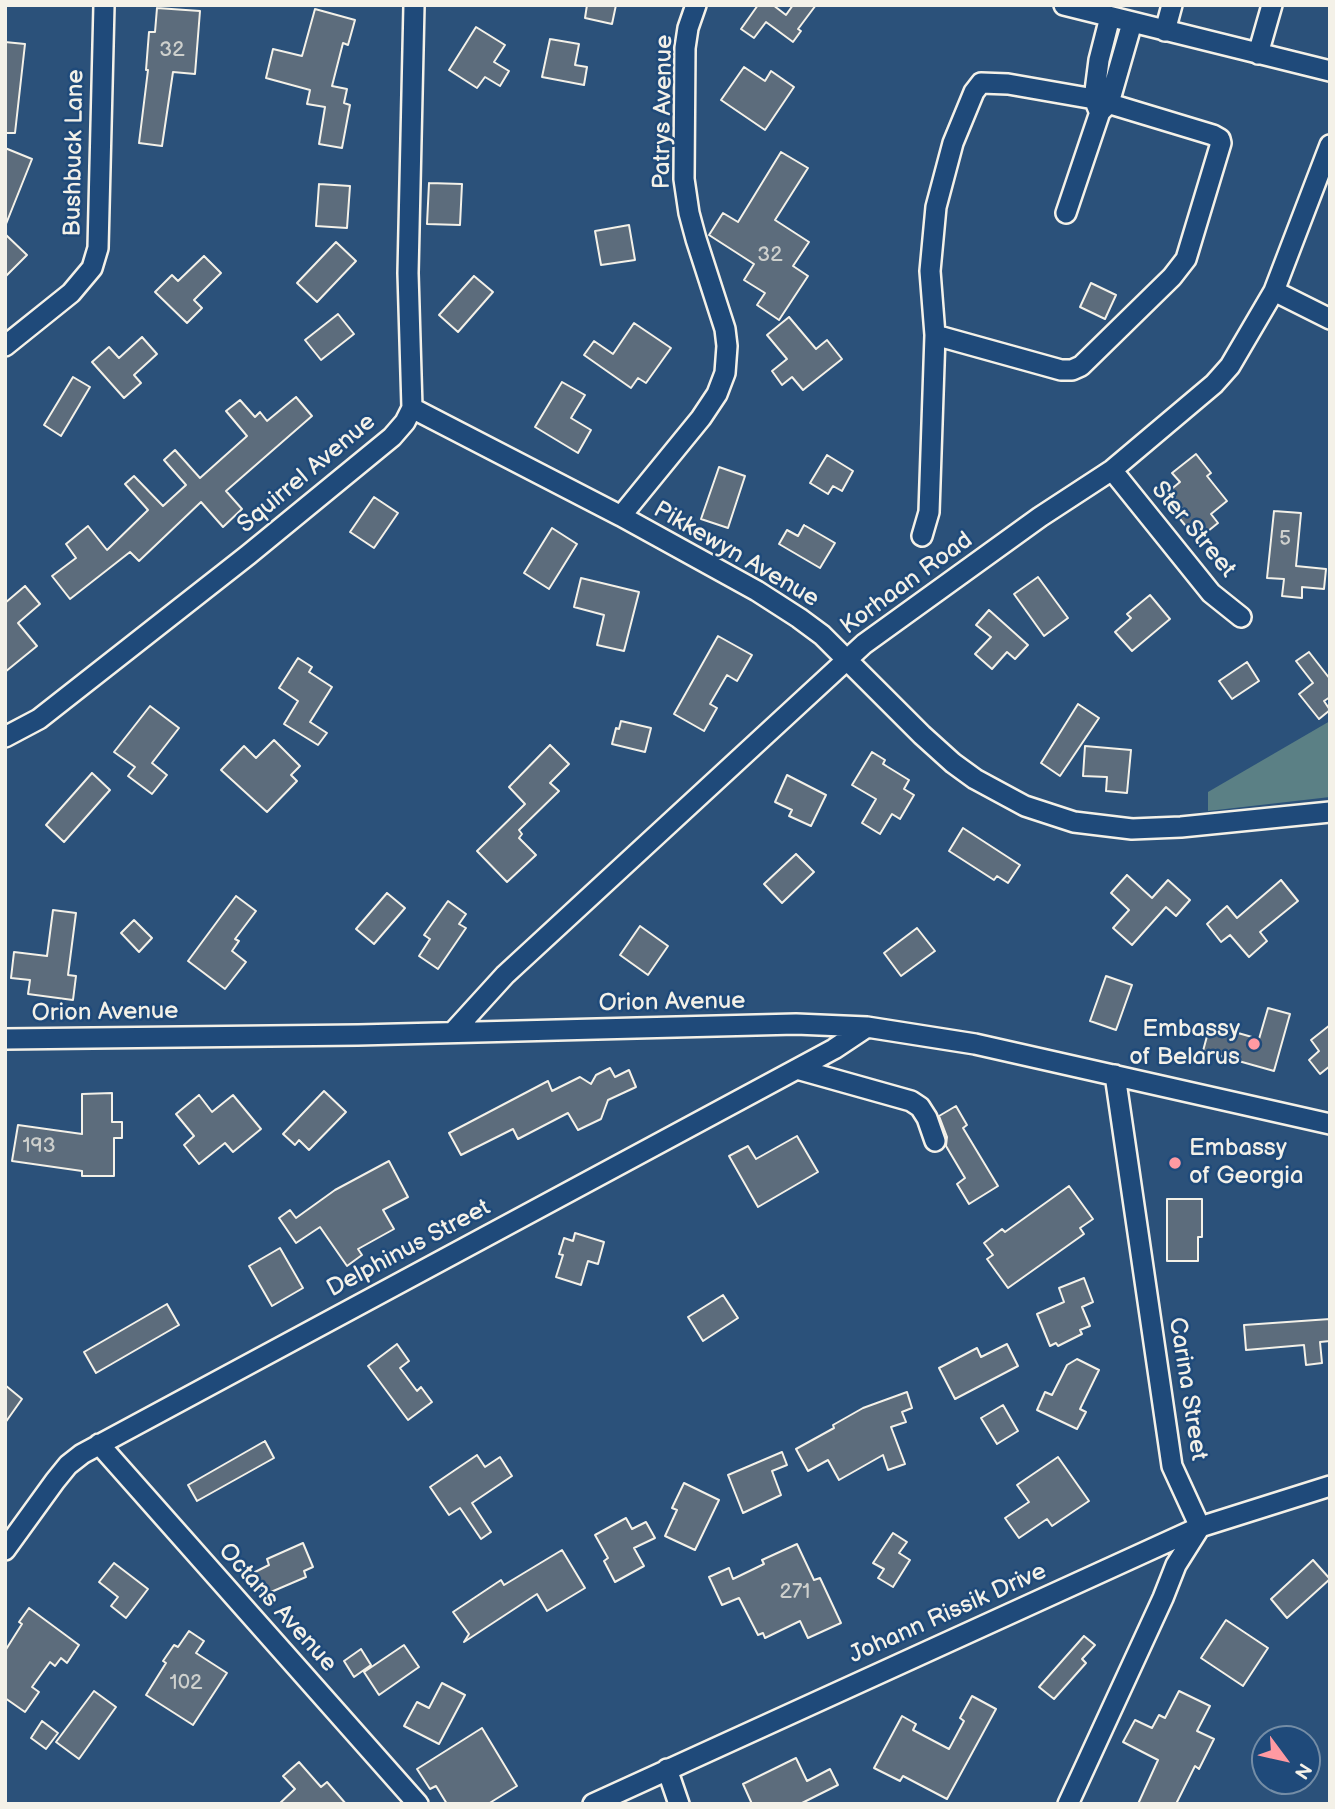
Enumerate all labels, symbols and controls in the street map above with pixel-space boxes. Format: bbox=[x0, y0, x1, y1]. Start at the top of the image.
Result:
street label: Patrys Avenue bbox=[648, 35, 680, 189]
house number: 32 bbox=[159, 38, 185, 64]
street label: Bushbuck Lane bbox=[59, 69, 91, 237]
house number: 32 bbox=[757, 243, 783, 269]
street label: Squirrel Avenue bbox=[232, 408, 382, 540]
street label: Ster Street bbox=[1145, 476, 1241, 584]
street label: Pikkewyn Avenue bbox=[648, 496, 824, 614]
street label: Korhaan Road bbox=[835, 527, 979, 641]
house number: 5 bbox=[1279, 527, 1291, 553]
street label: Orion Avenue bbox=[598, 987, 746, 1019]
street label: Orion Avenue bbox=[31, 997, 179, 1029]
place label: Embassy of Belarus bbox=[1129, 1016, 1240, 1072]
marker: Embassy of Belarus bbox=[1246, 1036, 1262, 1052]
house number: 193 bbox=[22, 1134, 56, 1160]
place label: Embassy of Georgia bbox=[1189, 1135, 1304, 1191]
marker: Embassy of Georgia bbox=[1167, 1155, 1183, 1171]
street label: Delphinus Street bbox=[323, 1194, 495, 1304]
street label: Carina Street bbox=[1161, 1315, 1213, 1463]
street label: Octans Avenue bbox=[212, 1538, 342, 1678]
street label: Johann Rissik Drive bbox=[845, 1558, 1051, 1670]
house number: 271 bbox=[780, 1580, 810, 1606]
house number: 102 bbox=[170, 1671, 202, 1697]
north arrow bbox=[1251, 1725, 1321, 1795]
text: N bbox=[1289, 1758, 1316, 1783]

